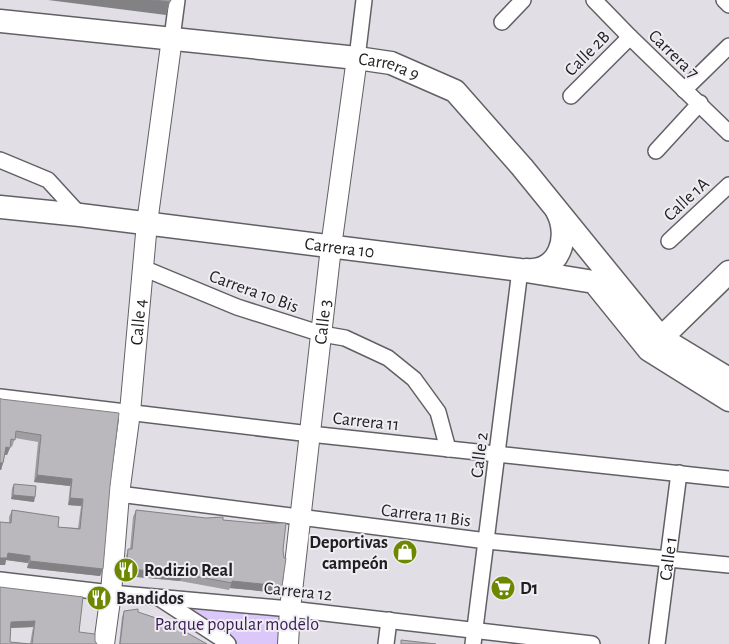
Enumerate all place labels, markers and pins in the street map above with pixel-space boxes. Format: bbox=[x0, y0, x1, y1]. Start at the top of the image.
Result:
place label: Deportivas campeón bbox=[309, 534, 388, 573]
shop icon: Deportivas campeón bbox=[392, 539, 418, 565]
restaurant icon: Rodizio Real bbox=[113, 557, 139, 583]
place label: Rodizio Real bbox=[144, 562, 233, 580]
supermarket icon: D1 bbox=[490, 575, 516, 601]
place label: D1 bbox=[520, 580, 538, 598]
restaurant icon: Bandidos bbox=[86, 585, 112, 611]
place label: Bandidos bbox=[116, 590, 184, 608]

